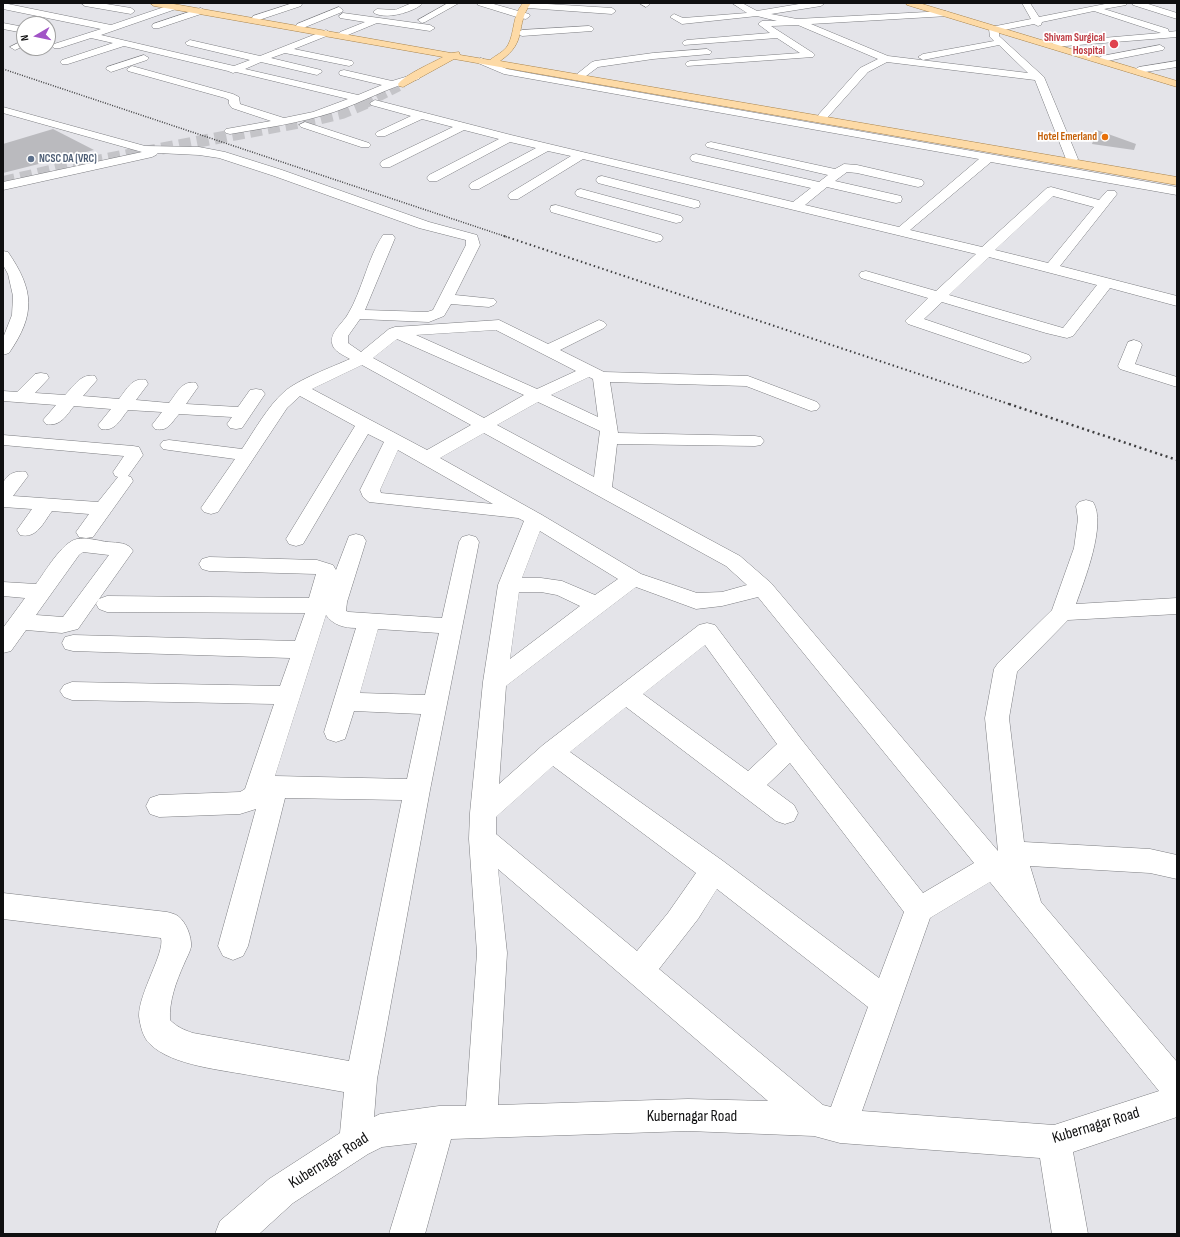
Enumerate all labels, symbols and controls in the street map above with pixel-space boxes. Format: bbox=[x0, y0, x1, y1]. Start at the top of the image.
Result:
north arrow bbox=[16, 16, 56, 56]
place label: Shivam Surgical Hospital bbox=[1044, 31, 1105, 57]
text: N bbox=[18, 34, 32, 42]
marker: Shivam Surgical Hospital bbox=[1108, 38, 1120, 50]
place label: Hotel Emerland bbox=[1038, 130, 1097, 144]
marker: Hotel Emerland bbox=[1100, 132, 1110, 142]
place label: NCSC DA (VRC) bbox=[39, 152, 97, 166]
marker: NCSC DA (VRC) bbox=[26, 154, 36, 164]
street label: Kubernagar Road bbox=[1050, 1104, 1142, 1148]
street label: Kubernagar Road bbox=[647, 1107, 737, 1127]
street label: Kubernagar Road bbox=[286, 1129, 372, 1193]

